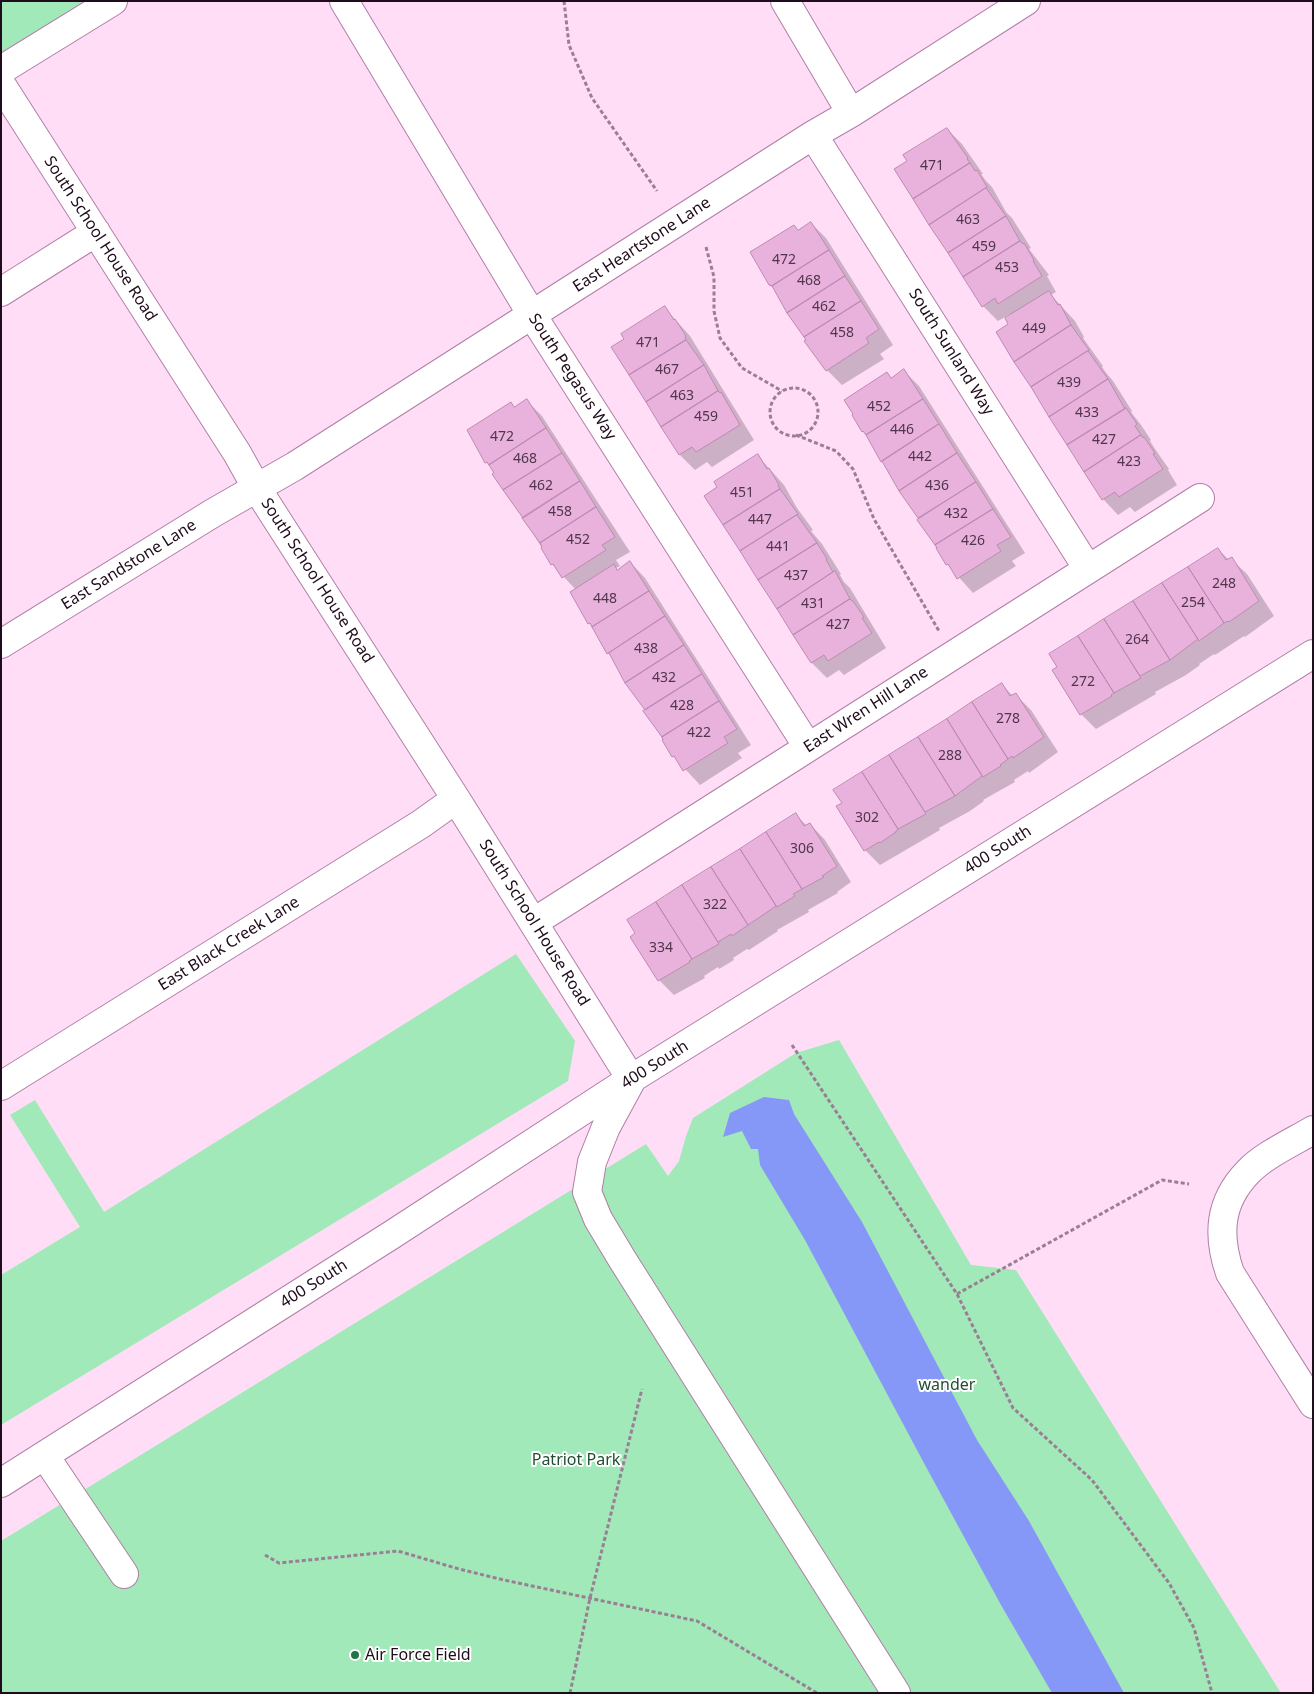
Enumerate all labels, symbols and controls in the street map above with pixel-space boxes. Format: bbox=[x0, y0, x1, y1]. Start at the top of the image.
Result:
street label: South School House Road bbox=[39, 153, 161, 325]
house number: 471 bbox=[920, 158, 944, 174]
street label: East Heartstone Lane bbox=[570, 193, 714, 297]
house number: 463 bbox=[956, 212, 980, 228]
house number: 459 bbox=[972, 239, 996, 255]
house number: 472 bbox=[772, 252, 796, 268]
house number: 453 bbox=[995, 260, 1019, 276]
house number: 468 bbox=[797, 273, 821, 289]
street label: South Sunland Way bbox=[904, 285, 998, 419]
house number: 462 bbox=[812, 299, 836, 315]
street label: South Pegasus Way bbox=[524, 310, 620, 444]
house number: 449 bbox=[1022, 321, 1046, 337]
house number: 458 bbox=[830, 325, 854, 341]
house number: 471 bbox=[636, 335, 660, 351]
house number: 467 bbox=[655, 362, 679, 378]
house number: 439 bbox=[1057, 375, 1081, 391]
house number: 463 bbox=[670, 388, 694, 404]
house number: 452 bbox=[867, 399, 891, 415]
house number: 433 bbox=[1075, 405, 1099, 421]
house number: 459 bbox=[694, 409, 718, 425]
house number: 446 bbox=[890, 422, 914, 438]
house number: 472 bbox=[490, 429, 514, 445]
house number: 427 bbox=[1092, 432, 1116, 448]
house number: 442 bbox=[908, 449, 932, 465]
house number: 468 bbox=[513, 451, 537, 467]
house number: 423 bbox=[1117, 454, 1141, 470]
house number: 462 bbox=[529, 478, 553, 494]
house number: 436 bbox=[925, 478, 949, 494]
house number: 451 bbox=[730, 485, 754, 501]
street label: South School House Road bbox=[256, 495, 378, 667]
house number: 458 bbox=[548, 504, 572, 520]
house number: 432 bbox=[944, 506, 968, 522]
house number: 447 bbox=[748, 512, 772, 528]
street label: East Sandstone Lane bbox=[58, 516, 200, 614]
house number: 452 bbox=[566, 532, 590, 548]
house number: 426 bbox=[961, 533, 985, 549]
house number: 441 bbox=[766, 539, 790, 555]
house number: 437 bbox=[784, 568, 808, 584]
house number: 248 bbox=[1212, 576, 1236, 592]
house number: 448 bbox=[593, 591, 617, 607]
house number: 254 bbox=[1181, 595, 1205, 611]
house number: 431 bbox=[801, 596, 825, 612]
house number: 427 bbox=[826, 617, 850, 633]
house number: 264 bbox=[1125, 632, 1149, 648]
house number: 438 bbox=[634, 641, 658, 657]
street label: East Wren Hill Lane bbox=[800, 663, 932, 757]
house number: 432 bbox=[652, 670, 676, 686]
house number: 272 bbox=[1071, 674, 1095, 690]
house number: 428 bbox=[670, 698, 694, 714]
house number: 278 bbox=[996, 711, 1020, 727]
house number: 422 bbox=[687, 725, 711, 741]
house number: 288 bbox=[938, 748, 962, 764]
house number: 302 bbox=[855, 810, 879, 826]
street label: 400 South bbox=[961, 822, 1035, 878]
street label: South School House Road bbox=[475, 836, 593, 1010]
house number: 306 bbox=[790, 841, 814, 857]
street label: East Black Creek Lane bbox=[155, 893, 303, 995]
house number: 322 bbox=[703, 897, 727, 913]
house number: 334 bbox=[649, 940, 673, 956]
street label: 400 South bbox=[618, 1037, 692, 1093]
street label: 400 South bbox=[277, 1256, 351, 1312]
park label: wander bbox=[919, 1375, 975, 1395]
park label: Patriot Park bbox=[532, 1450, 620, 1470]
place label: Air Force Field bbox=[365, 1645, 471, 1665]
marker: Air Force Field bbox=[349, 1649, 361, 1661]

